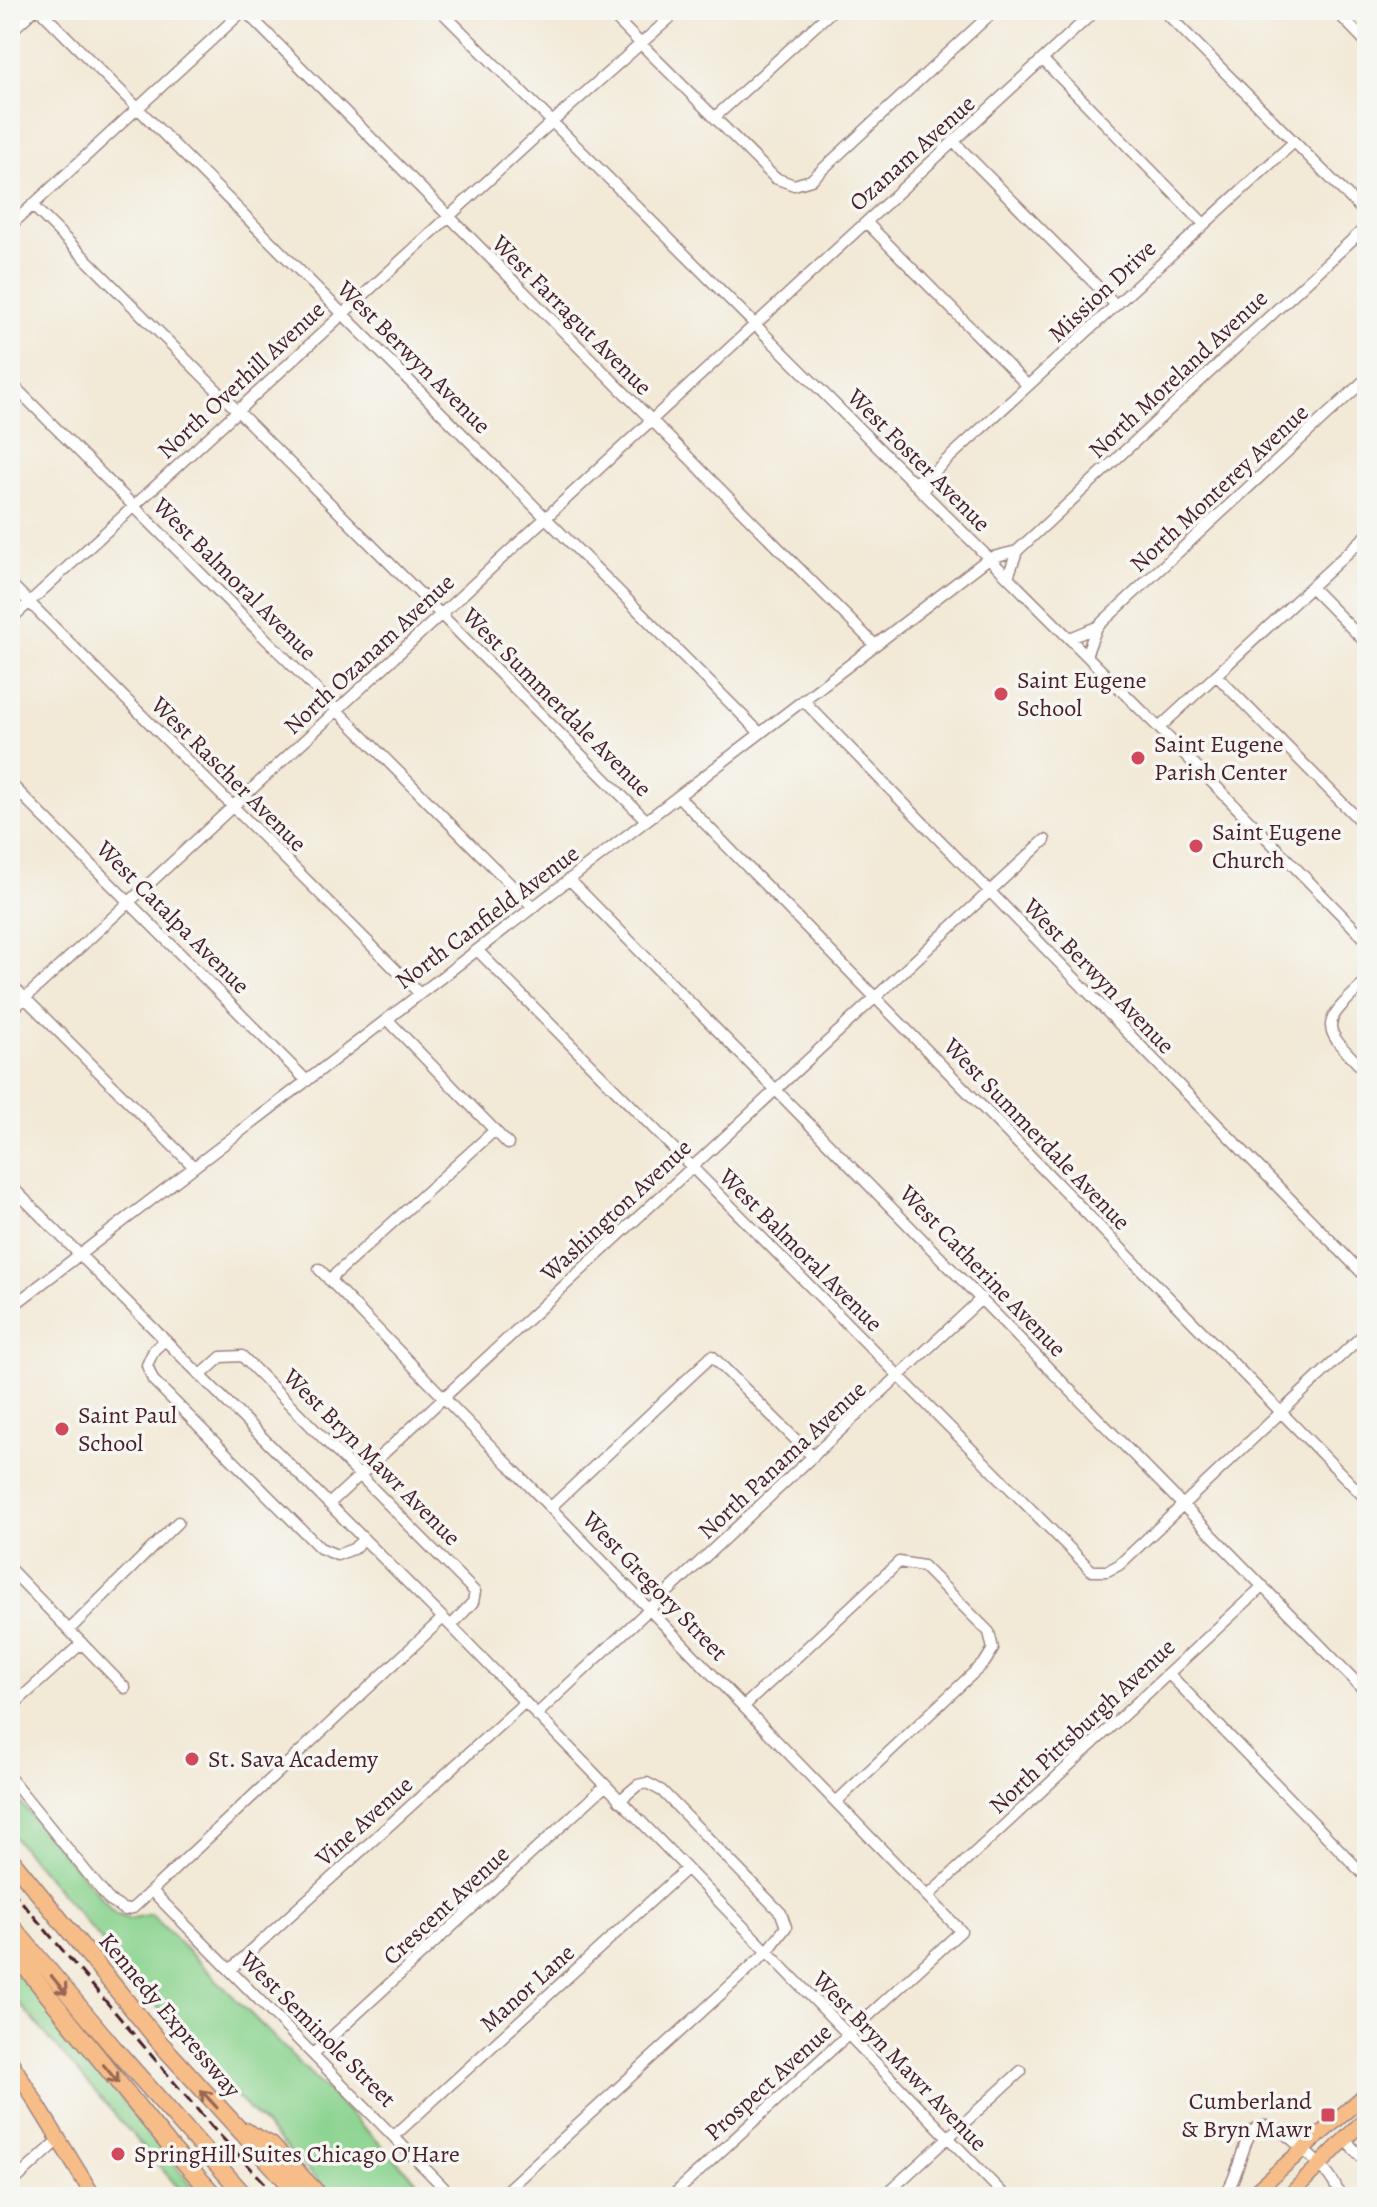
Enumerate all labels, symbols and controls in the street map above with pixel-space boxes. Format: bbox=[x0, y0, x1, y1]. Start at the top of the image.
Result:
street label: Ozanam Avenue bbox=[842, 88, 982, 218]
street label: West Farragut Avenue bbox=[484, 227, 659, 402]
street label: Mission Drive bbox=[1041, 233, 1163, 349]
street label: West Berwyn Avenue bbox=[329, 272, 498, 441]
street label: North Moreland Avenue bbox=[1081, 282, 1275, 466]
street label: North Overhill Avenue bbox=[150, 294, 332, 466]
street label: West Foster Avenue bbox=[840, 381, 998, 539]
street label: North Monterey Avenue bbox=[1123, 397, 1315, 579]
street label: West Balmoral Avenue bbox=[145, 489, 324, 668]
street label: North Ozanam Avenue bbox=[277, 566, 461, 742]
street label: West Summerdale Avenue bbox=[455, 600, 659, 804]
place label: Saint Eugene School bbox=[1017, 664, 1146, 724]
marker: Saint Eugene School bbox=[992, 685, 1010, 703]
street label: West Rascher Avenue bbox=[144, 689, 314, 859]
place label: Saint Eugene Parish Center bbox=[1154, 728, 1287, 788]
marker: Saint Eugene Parish Center bbox=[1129, 749, 1147, 767]
place label: Saint Eugene Church bbox=[1212, 816, 1341, 876]
street label: West Catalpa Avenue bbox=[89, 833, 257, 1001]
street label: North Canfield Avenue bbox=[388, 837, 586, 997]
marker: Saint Eugene Church bbox=[1187, 837, 1205, 855]
street label: West Berwyn Avenue bbox=[1016, 890, 1182, 1061]
street label: West Summerdale Avenue bbox=[936, 1030, 1137, 1237]
street label: Washington Avenue bbox=[533, 1132, 698, 1289]
street label: West Balmoral Avenue bbox=[711, 1160, 890, 1339]
street label: West Catherine Avenue bbox=[892, 1177, 1074, 1364]
street label: West Bryn Mawr Avenue bbox=[275, 1360, 468, 1553]
street label: North Panama Avenue bbox=[691, 1374, 873, 1546]
place label: Saint Paul School bbox=[78, 1399, 177, 1459]
marker: Saint Paul School bbox=[53, 1420, 71, 1438]
street label: West Gregory Street bbox=[574, 1503, 735, 1668]
street label: North Pittsburgh Avenue bbox=[982, 1631, 1182, 1821]
place label: St. Sava Academy bbox=[208, 1743, 378, 1775]
marker: St. Sava Academy bbox=[183, 1750, 201, 1768]
street label: Vine Avenue bbox=[308, 1769, 420, 1874]
street label: Crescent Avenue bbox=[376, 1838, 516, 1972]
street label: Kennedy Expressway bbox=[92, 1926, 249, 2104]
street label: Manor Lane bbox=[473, 1937, 581, 2039]
street label: West Seminole Street bbox=[232, 1943, 403, 2114]
street label: West Bryn Mawr Avenue bbox=[805, 1963, 995, 2158]
one-way arrow bbox=[50, 1974, 68, 1994]
street label: Prospect Avenue bbox=[697, 2016, 839, 2148]
one-way arrow bbox=[102, 2063, 120, 2084]
place label: Cumberland & Bryn Mawr bbox=[1181, 2085, 1312, 2145]
one-way arrow bbox=[201, 2089, 219, 2109]
marker: Cumberland & Bryn Mawr bbox=[1319, 2106, 1337, 2124]
place label: SpringHill Suites Chicago O'Hare bbox=[134, 2138, 460, 2170]
marker: SpringHill Suites Chicago O'Hare bbox=[109, 2145, 127, 2163]

